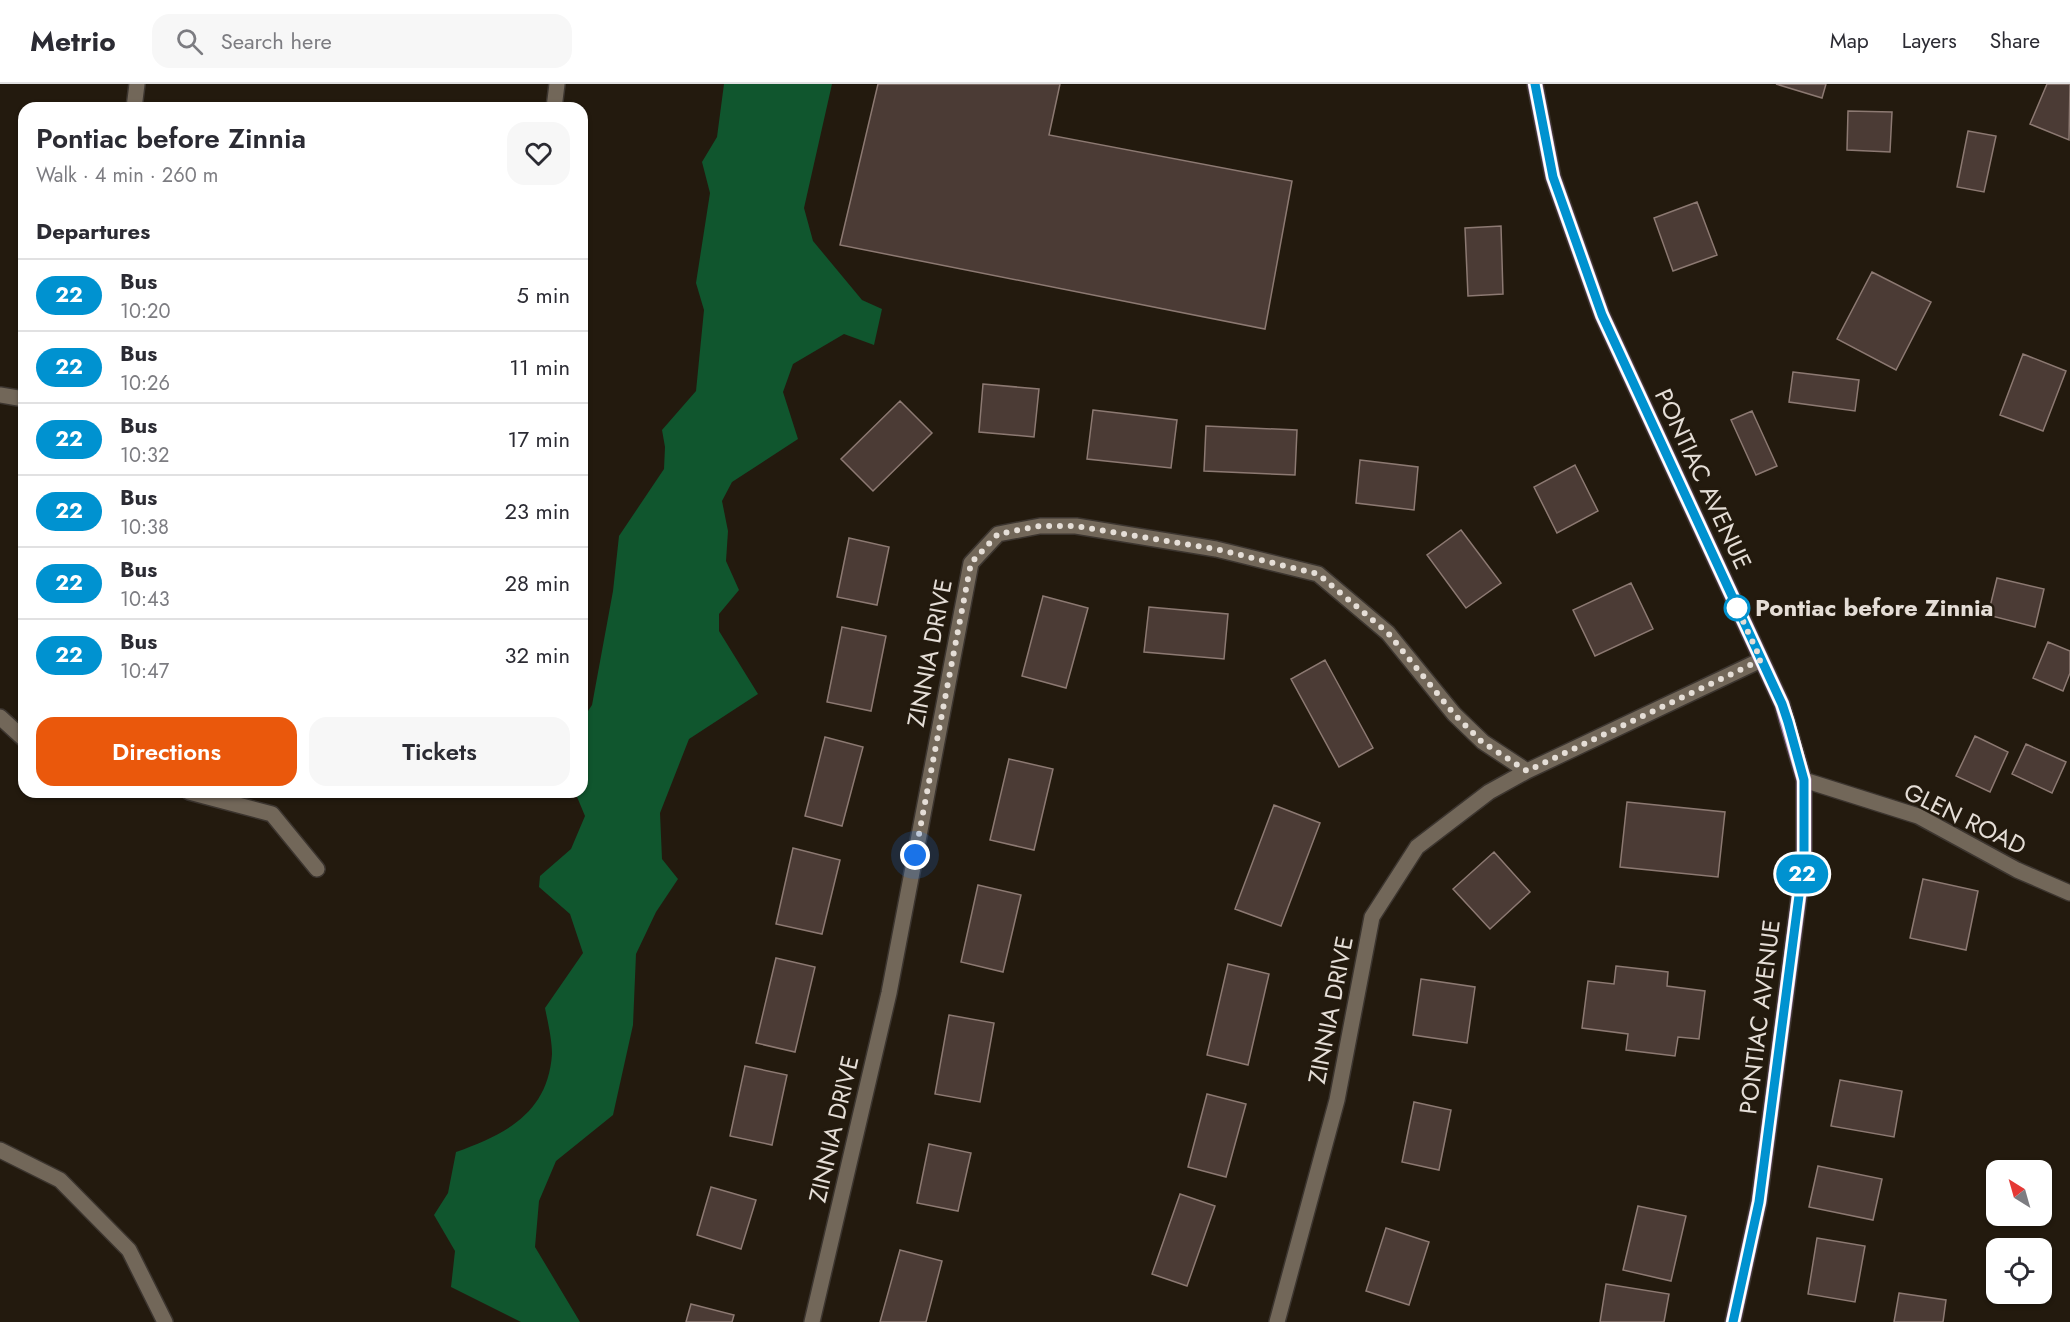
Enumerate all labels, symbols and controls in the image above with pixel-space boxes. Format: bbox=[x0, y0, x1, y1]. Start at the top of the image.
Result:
search box bbox=[152, 14, 572, 68]
text: Metrio bbox=[30, 21, 116, 62]
icon: search bbox=[173, 25, 206, 58]
text: Search here bbox=[221, 25, 332, 57]
text: Map bbox=[1830, 26, 1869, 56]
text: Layers bbox=[1902, 26, 1957, 56]
text: Share bbox=[1990, 26, 2040, 56]
text: Pontiac before Zinnia bbox=[36, 118, 306, 159]
button: heart bbox=[507, 122, 570, 185]
text: Walk · 4 min · 260 m bbox=[36, 161, 218, 190]
text: Departures bbox=[36, 215, 150, 247]
text: Bus bbox=[120, 265, 157, 297]
text: 5 min bbox=[517, 279, 570, 311]
text: 22 bbox=[55, 280, 83, 310]
text: 10:20 bbox=[120, 297, 170, 326]
text: Bus bbox=[120, 337, 157, 369]
text: 11 min bbox=[509, 351, 570, 383]
text: 22 bbox=[55, 352, 83, 382]
text: 10:26 bbox=[120, 369, 170, 398]
street label: PONTIAC AVENUE bbox=[1646, 383, 1761, 575]
text: Bus bbox=[120, 409, 157, 441]
text: 17 min bbox=[508, 423, 570, 455]
text: 22 bbox=[55, 424, 83, 454]
text: 10:32 bbox=[120, 441, 169, 470]
text: Bus bbox=[120, 481, 157, 513]
text: 23 min bbox=[504, 495, 570, 527]
text: 22 bbox=[55, 496, 83, 526]
text: 10:38 bbox=[120, 513, 169, 542]
text: Bus bbox=[120, 553, 157, 585]
text: 28 min bbox=[504, 567, 570, 599]
text: 22 bbox=[55, 568, 83, 598]
street label: ZINNIA DRIVE bbox=[898, 576, 961, 730]
text: 10:43 bbox=[120, 585, 170, 614]
place label: Pontiac before Zinnia bbox=[1755, 590, 1994, 625]
marker: Pontiac before Zinnia bbox=[1724, 595, 1750, 621]
text: Bus bbox=[120, 625, 157, 657]
text: 32 min bbox=[504, 639, 570, 671]
text: 22 bbox=[55, 640, 83, 670]
text: 10:47 bbox=[120, 657, 169, 686]
button: Directions bbox=[36, 717, 297, 786]
button: Tickets bbox=[309, 717, 570, 786]
street label: GLEN ROAD bbox=[1898, 774, 2032, 863]
your location bbox=[900, 840, 930, 870]
line badge: 22 bbox=[1775, 854, 1829, 894]
text: 22 bbox=[1788, 859, 1816, 889]
street label: PONTIAC AVENUE bbox=[1730, 918, 1789, 1116]
street label: ZINNIA DRIVE bbox=[1299, 933, 1362, 1087]
street label: ZINNIA DRIVE bbox=[800, 1052, 867, 1206]
north arrow bbox=[1986, 1160, 2052, 1226]
map controls bbox=[1986, 1160, 2052, 1304]
button: locate bbox=[1986, 1238, 2052, 1304]

